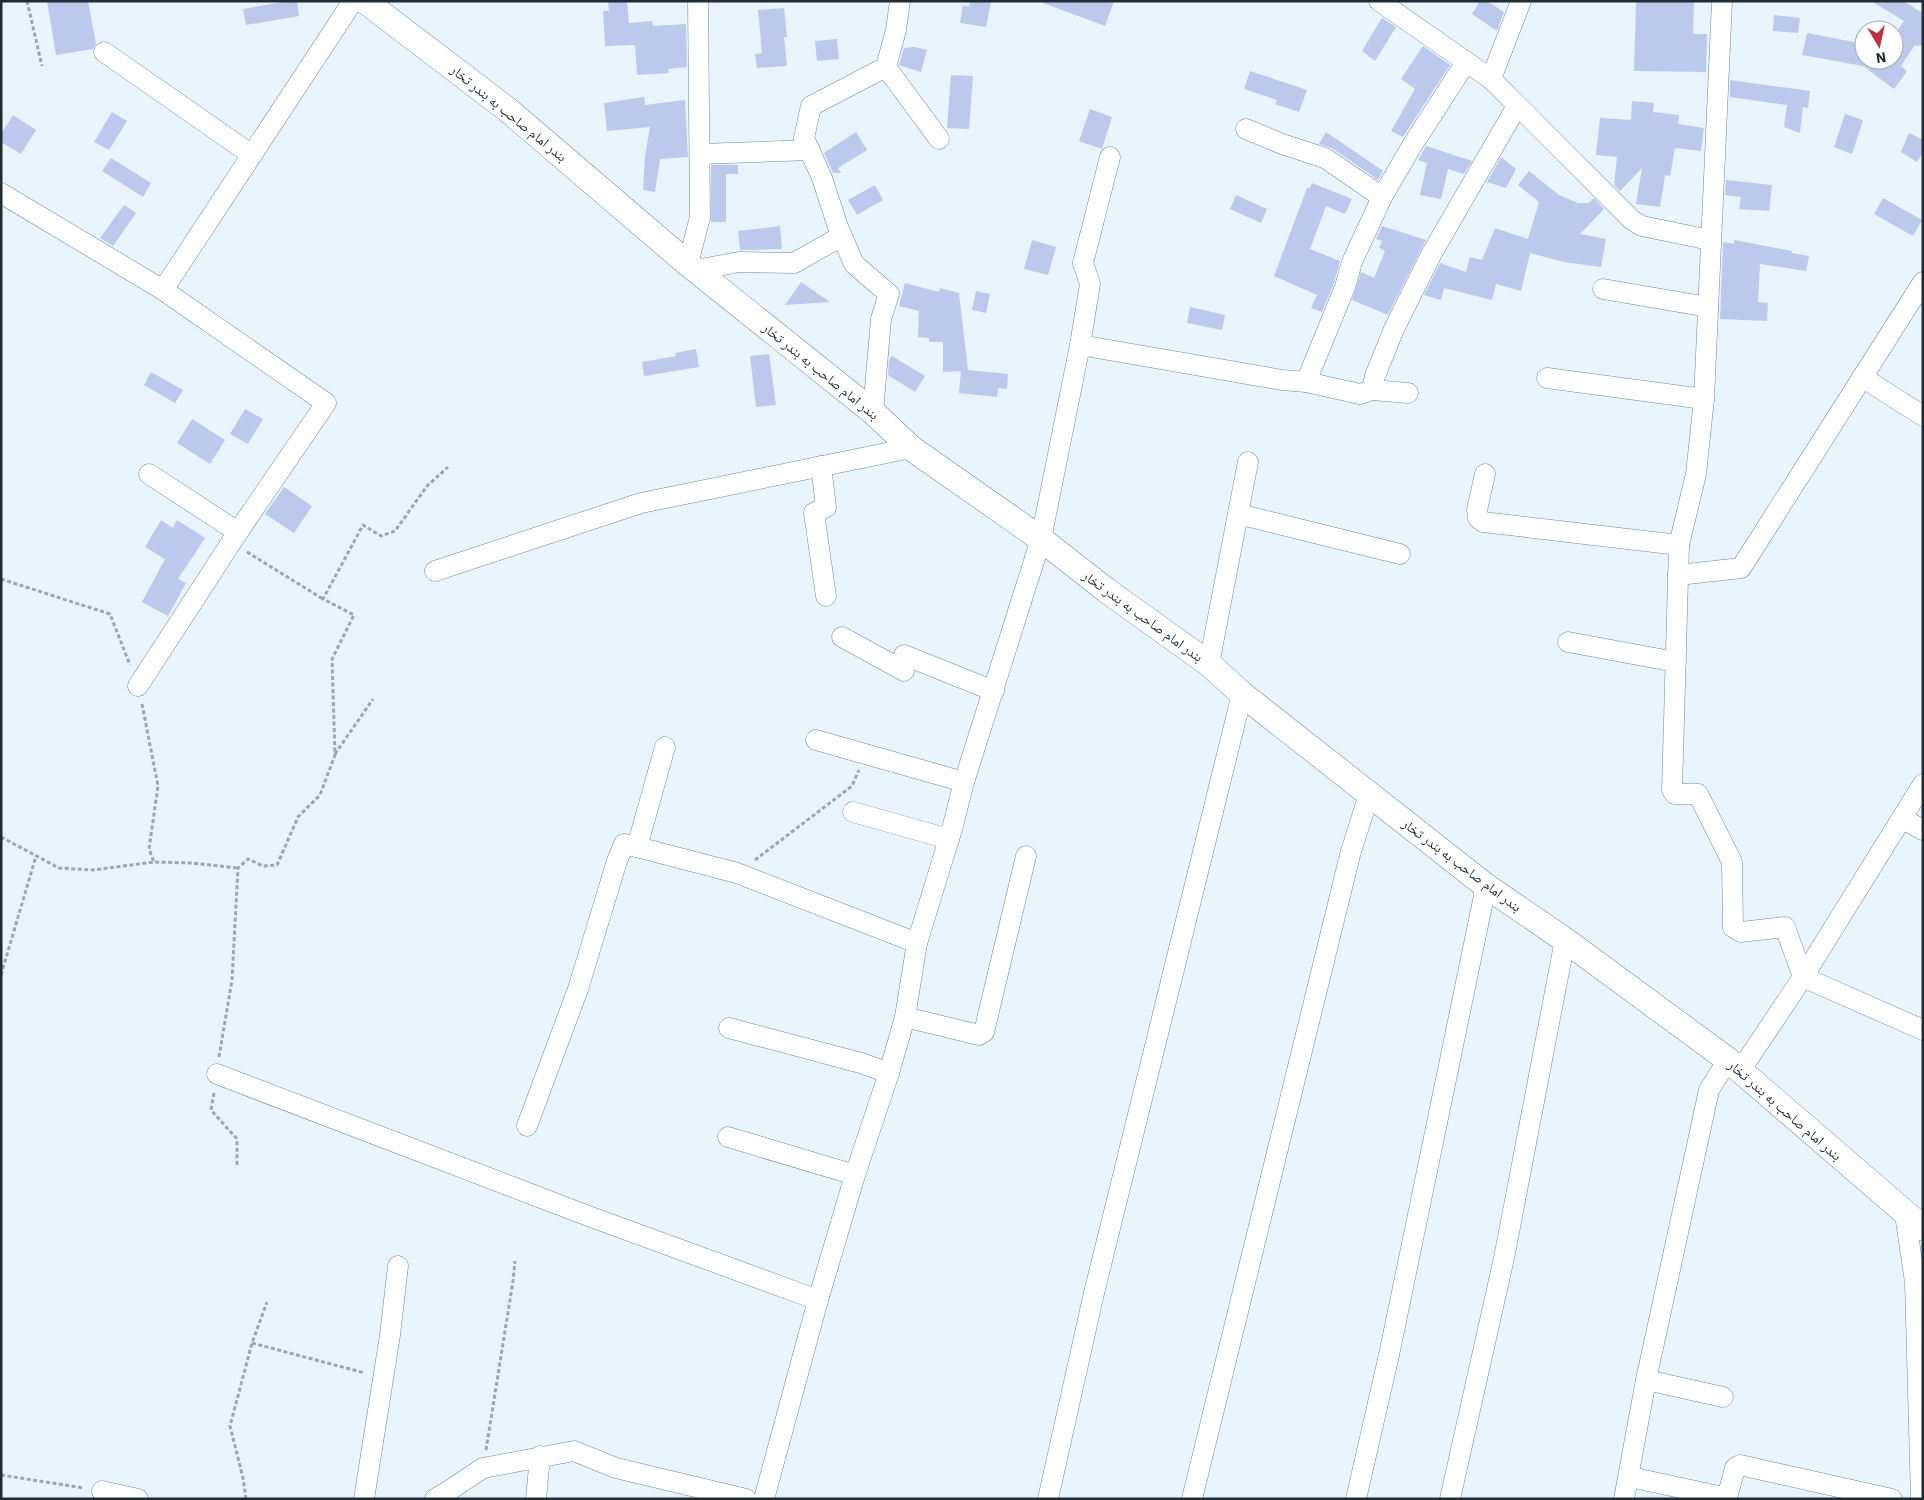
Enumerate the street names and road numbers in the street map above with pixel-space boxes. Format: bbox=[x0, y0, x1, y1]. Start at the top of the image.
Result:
street label: بندر امام صاحب به بندر تخار bbox=[446, 60, 571, 166]
street label: بندر امام صاحب به بندر تخار bbox=[758, 318, 883, 424]
street label: بندر امام صاحب به بندر تخار bbox=[1078, 566, 1207, 667]
street label: بندر امام صاحب به بندر تخار bbox=[1397, 814, 1525, 917]
street label: بندر امام صاحب به بندر تخار bbox=[1723, 1055, 1846, 1165]

